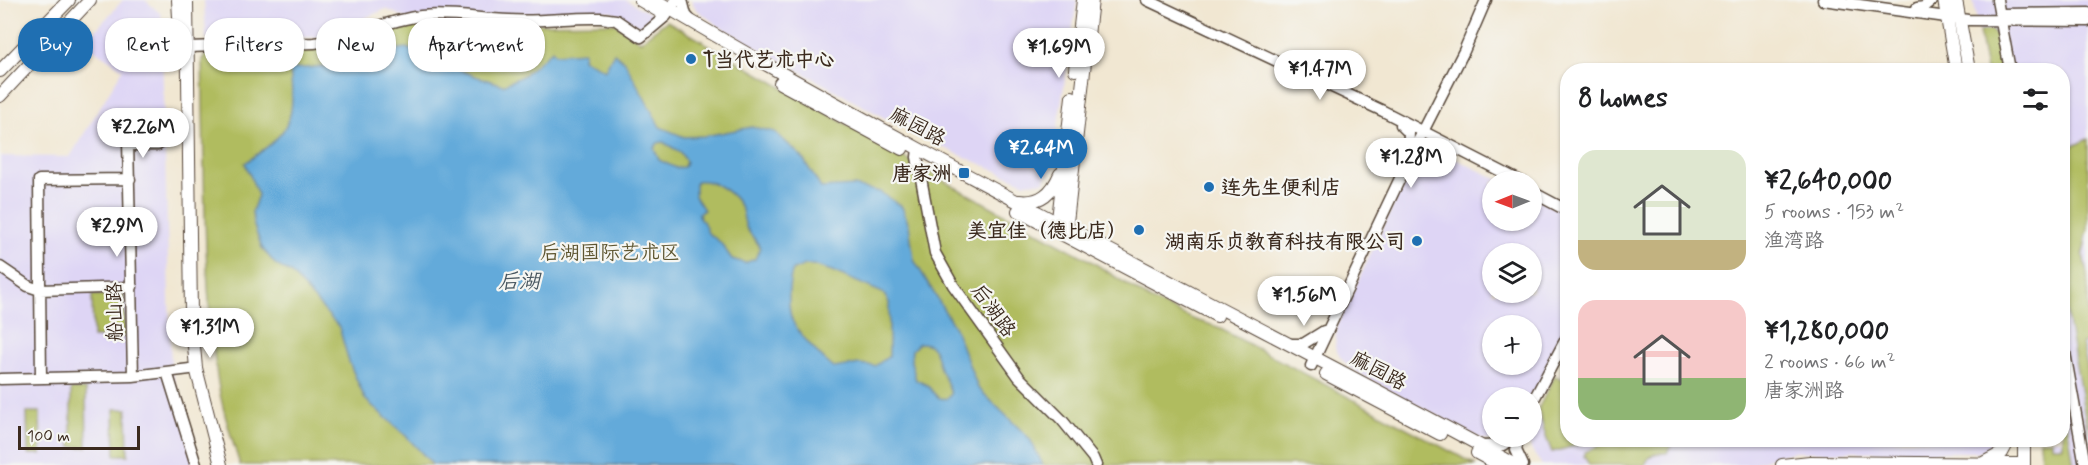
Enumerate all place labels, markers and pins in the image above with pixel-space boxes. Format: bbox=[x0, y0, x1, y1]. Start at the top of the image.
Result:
pin: ¥1.69M bbox=[1010, 28, 1108, 79]
place label: T当代艺术中心 bbox=[703, 47, 835, 74]
pin: ¥1.47M bbox=[1271, 50, 1369, 101]
marker: T当代艺术中心 bbox=[684, 52, 698, 66]
pin: ¥2.26M bbox=[94, 108, 192, 159]
pin: ¥2.64M bbox=[992, 129, 1090, 180]
pin: ¥1.28M bbox=[1362, 138, 1460, 189]
place label: 唐家洲 bbox=[892, 161, 952, 188]
marker: 唐家洲 bbox=[957, 166, 971, 180]
place label: 连先生便利店 bbox=[1221, 175, 1341, 202]
marker: 连先生便利店 bbox=[1202, 180, 1216, 194]
pin: ¥2.9M bbox=[75, 207, 159, 258]
place label: 美宜佳（德比店） bbox=[967, 218, 1127, 245]
marker: 美宜佳（德比店） bbox=[1132, 223, 1146, 237]
place label: 湖南乐贞教育科技有限公司 bbox=[1165, 229, 1405, 256]
marker: 湖南乐贞教育科技有限公司 bbox=[1410, 234, 1424, 248]
pin: ¥1.56M bbox=[1255, 276, 1353, 327]
pin: ¥1.31M bbox=[161, 308, 259, 359]

